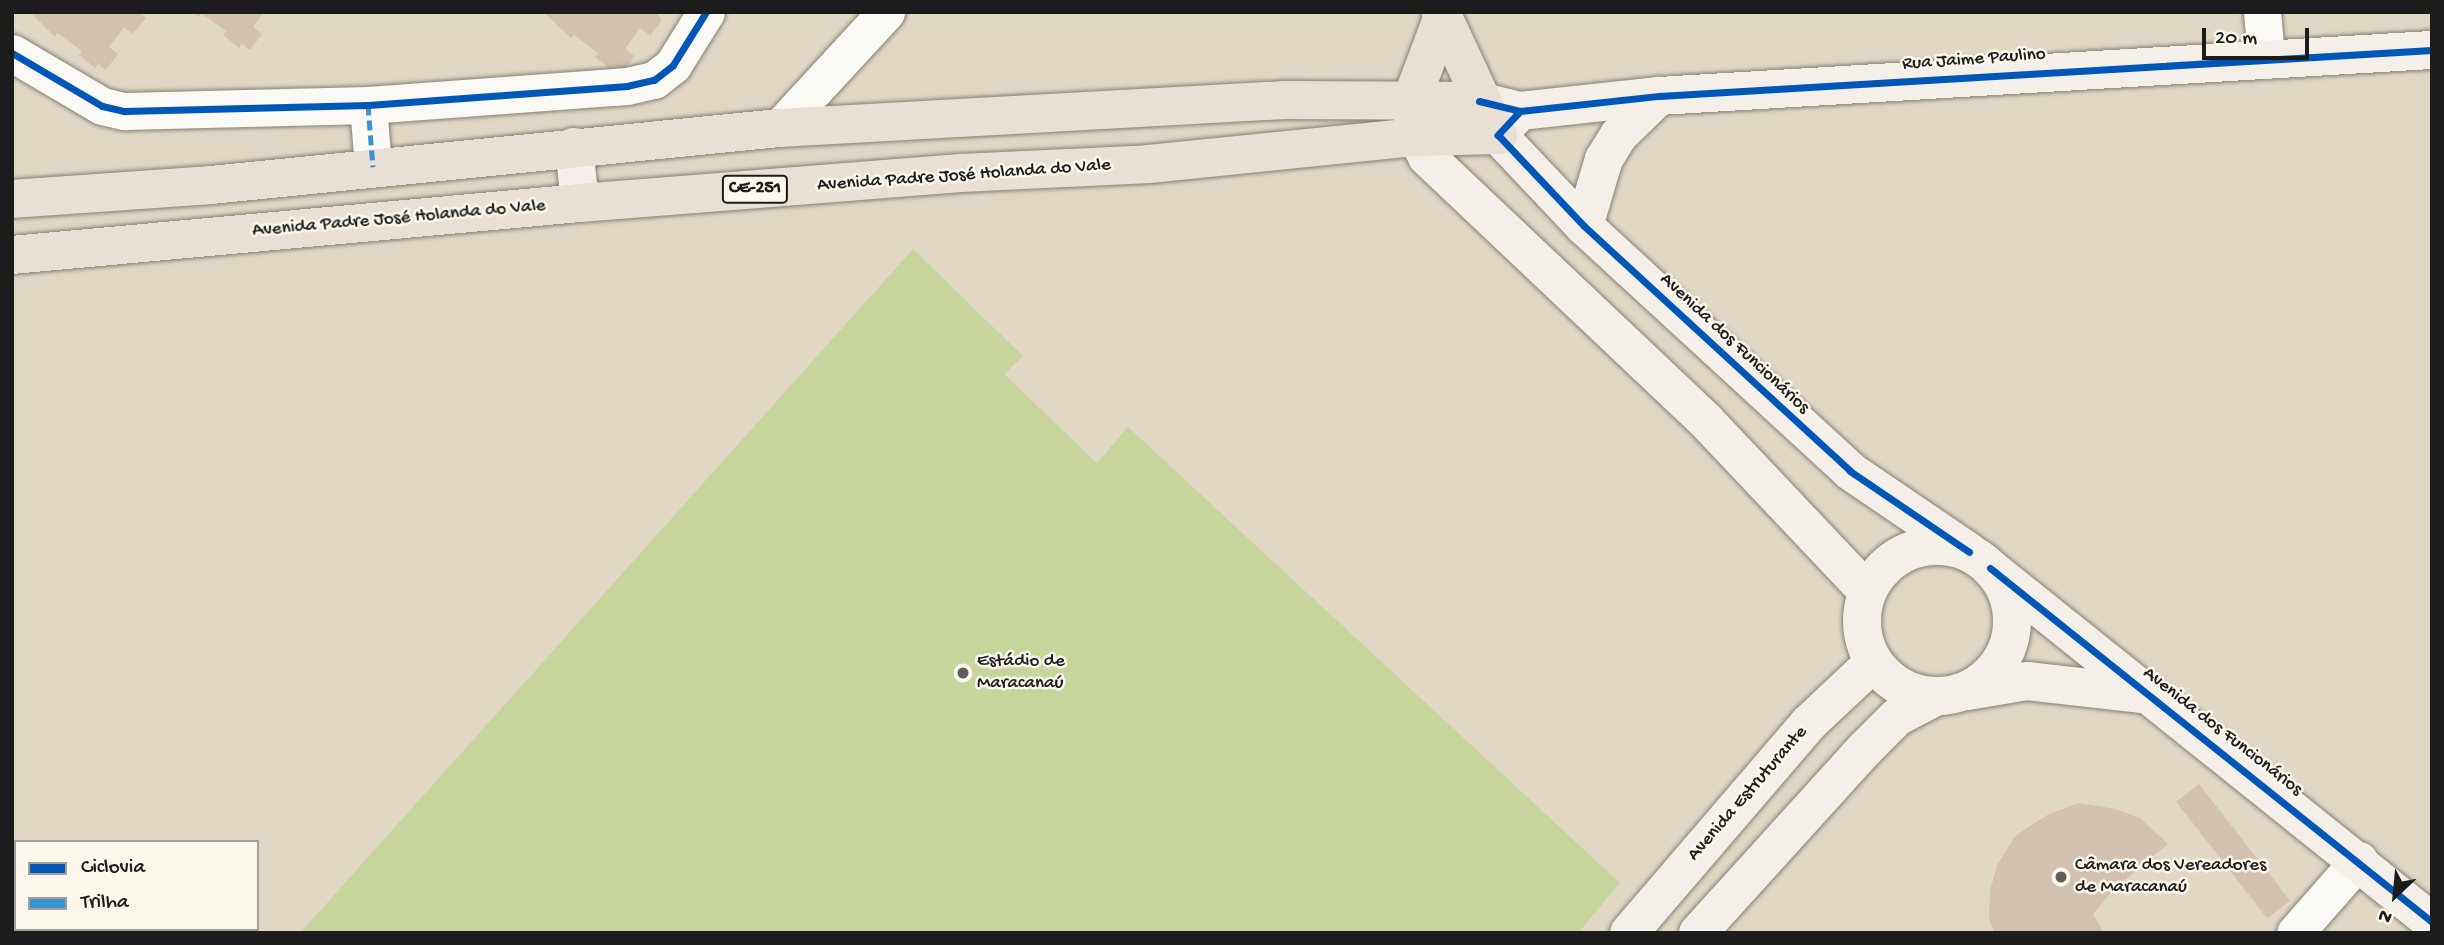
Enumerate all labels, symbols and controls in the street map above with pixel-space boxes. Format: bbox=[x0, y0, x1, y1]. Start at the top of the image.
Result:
scale bar bbox=[2206, 14, 2313, 58]
text: 20 m bbox=[2215, 27, 2257, 52]
street label: Rua Jaime Paulino bbox=[1902, 44, 2046, 76]
street label: Avenida Padre José Holanda do Vale bbox=[816, 154, 1112, 198]
road number: CE-251 bbox=[722, 174, 788, 204]
street label: Avenida Padre José Holanda do Vale bbox=[251, 195, 547, 243]
street label: Avenida dos Funcionários bbox=[1654, 269, 1814, 419]
place label: Estádio de Maracanaú bbox=[977, 651, 1065, 695]
street label: Avenida dos Funcionários bbox=[2138, 662, 2306, 802]
marker: Estádio de Maracanaú bbox=[955, 665, 971, 681]
street label: Avenida Estruturante bbox=[1683, 722, 1813, 866]
legend bbox=[14, 840, 259, 931]
place label: Câmara dos Vereadores de Maracanaú bbox=[2075, 855, 2266, 899]
text: Ciclovia bbox=[81, 856, 145, 881]
north arrow bbox=[2360, 861, 2430, 931]
marker: Câmara dos Vereadores de Maracanaú bbox=[2053, 869, 2069, 885]
text: Trilha bbox=[81, 891, 129, 916]
text: N bbox=[2375, 902, 2396, 928]

